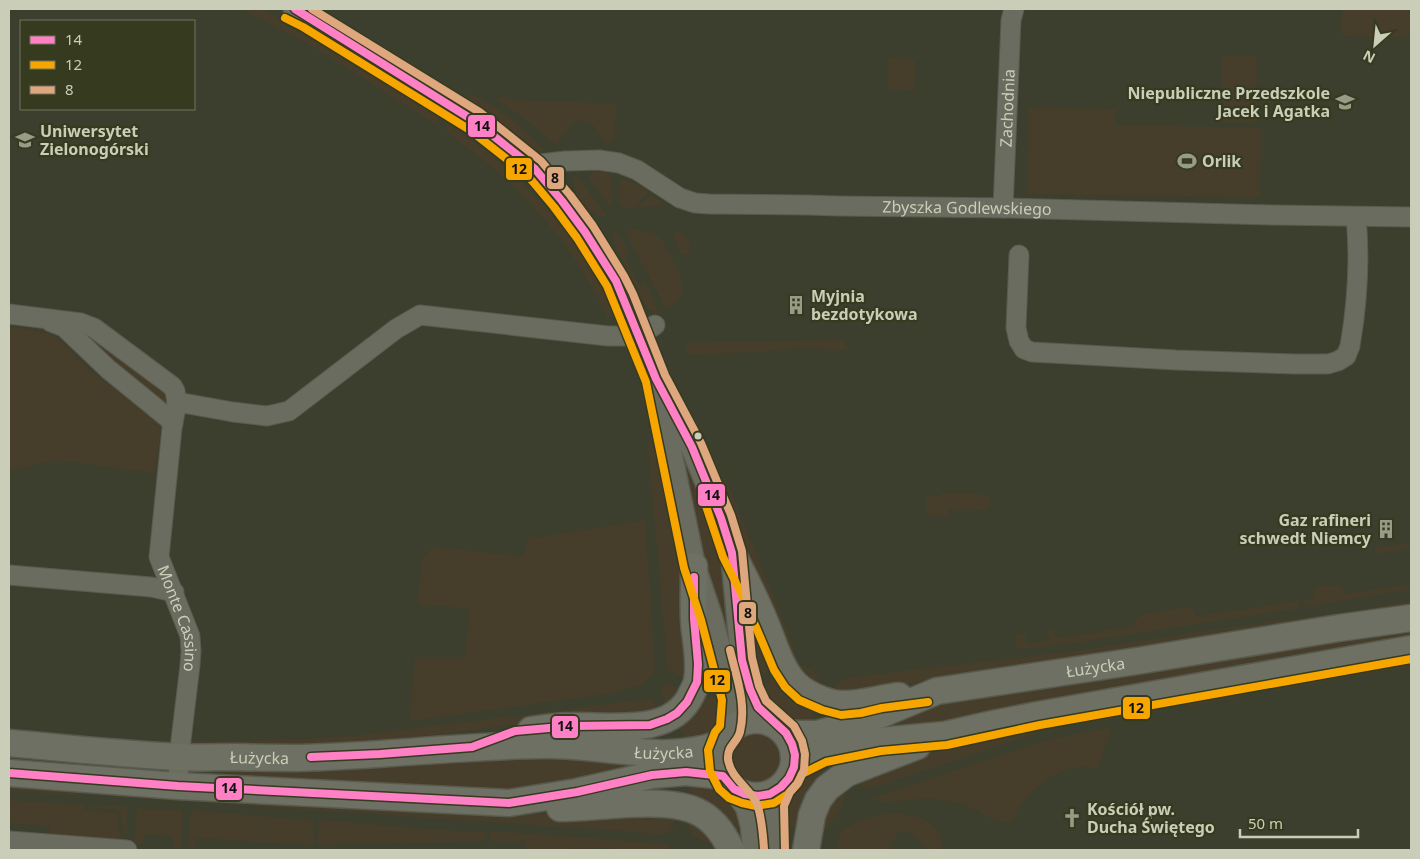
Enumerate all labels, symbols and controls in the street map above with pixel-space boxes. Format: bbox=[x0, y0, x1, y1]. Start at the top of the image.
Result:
legend bbox=[20, 20, 195, 110]
north arrow bbox=[1350, 20, 1400, 70]
text: 14 bbox=[65, 29, 83, 49]
text: N bbox=[1359, 46, 1378, 68]
text: 12 bbox=[65, 54, 82, 74]
street label: Zachodnia bbox=[995, 69, 1020, 148]
text: 8 bbox=[65, 79, 74, 99]
place label: Niepubliczne Przedszkole Jacek i Agatka bbox=[1127, 82, 1330, 122]
school or university icon: Niepubliczne Przedszkole Jacek i Agatka bbox=[1334, 91, 1356, 113]
line badge: 14 bbox=[467, 114, 496, 138]
text: 14 bbox=[474, 116, 490, 135]
place label: Uniwersytet Zielonogórski bbox=[40, 120, 149, 160]
school or university icon: Uniwersytet Zielonogórski bbox=[14, 129, 36, 151]
sports icon: Orlik bbox=[1176, 150, 1198, 172]
place label: Orlik bbox=[1202, 150, 1241, 172]
line badge: 12 bbox=[505, 157, 533, 181]
text: 12 bbox=[511, 159, 527, 178]
line badge: 8 bbox=[546, 166, 565, 190]
text: 8 bbox=[551, 168, 559, 187]
street label: Zbyszka Godlewskiego bbox=[882, 196, 1052, 220]
place label: Myjnia bezdotykowa bbox=[811, 285, 917, 325]
building icon: Myjnia bezdotykowa bbox=[785, 294, 807, 316]
unlabelled marker bbox=[693, 431, 703, 441]
line badge: 14 bbox=[697, 483, 726, 507]
text: 14 bbox=[704, 485, 720, 504]
place label: Gaz rafineri schwedt Niemcy bbox=[1240, 509, 1372, 549]
building icon: Gaz rafineri schwedt Niemcy bbox=[1375, 518, 1397, 540]
street label: Monte Cassino bbox=[152, 562, 202, 673]
line badge: 8 bbox=[738, 601, 757, 625]
text: 8 bbox=[744, 603, 752, 622]
street label: Łużycka bbox=[1065, 652, 1126, 683]
line badge: 12 bbox=[703, 669, 731, 693]
text: 12 bbox=[709, 670, 725, 689]
line badge: 12 bbox=[1122, 696, 1151, 720]
text: 12 bbox=[1128, 698, 1144, 717]
line badge: 14 bbox=[551, 715, 579, 739]
text: 14 bbox=[557, 716, 573, 735]
street label: Łużycka bbox=[633, 740, 695, 764]
street label: Łużycka bbox=[230, 746, 289, 769]
line badge: 14 bbox=[215, 777, 243, 801]
text: 14 bbox=[221, 778, 237, 797]
place label: Kościół pw. Ducha Świętego bbox=[1087, 798, 1215, 838]
scale bar bbox=[1240, 806, 1358, 838]
church icon: Kościół pw. Ducha Świętego bbox=[1061, 807, 1083, 829]
text: 50 m bbox=[1248, 813, 1283, 833]

